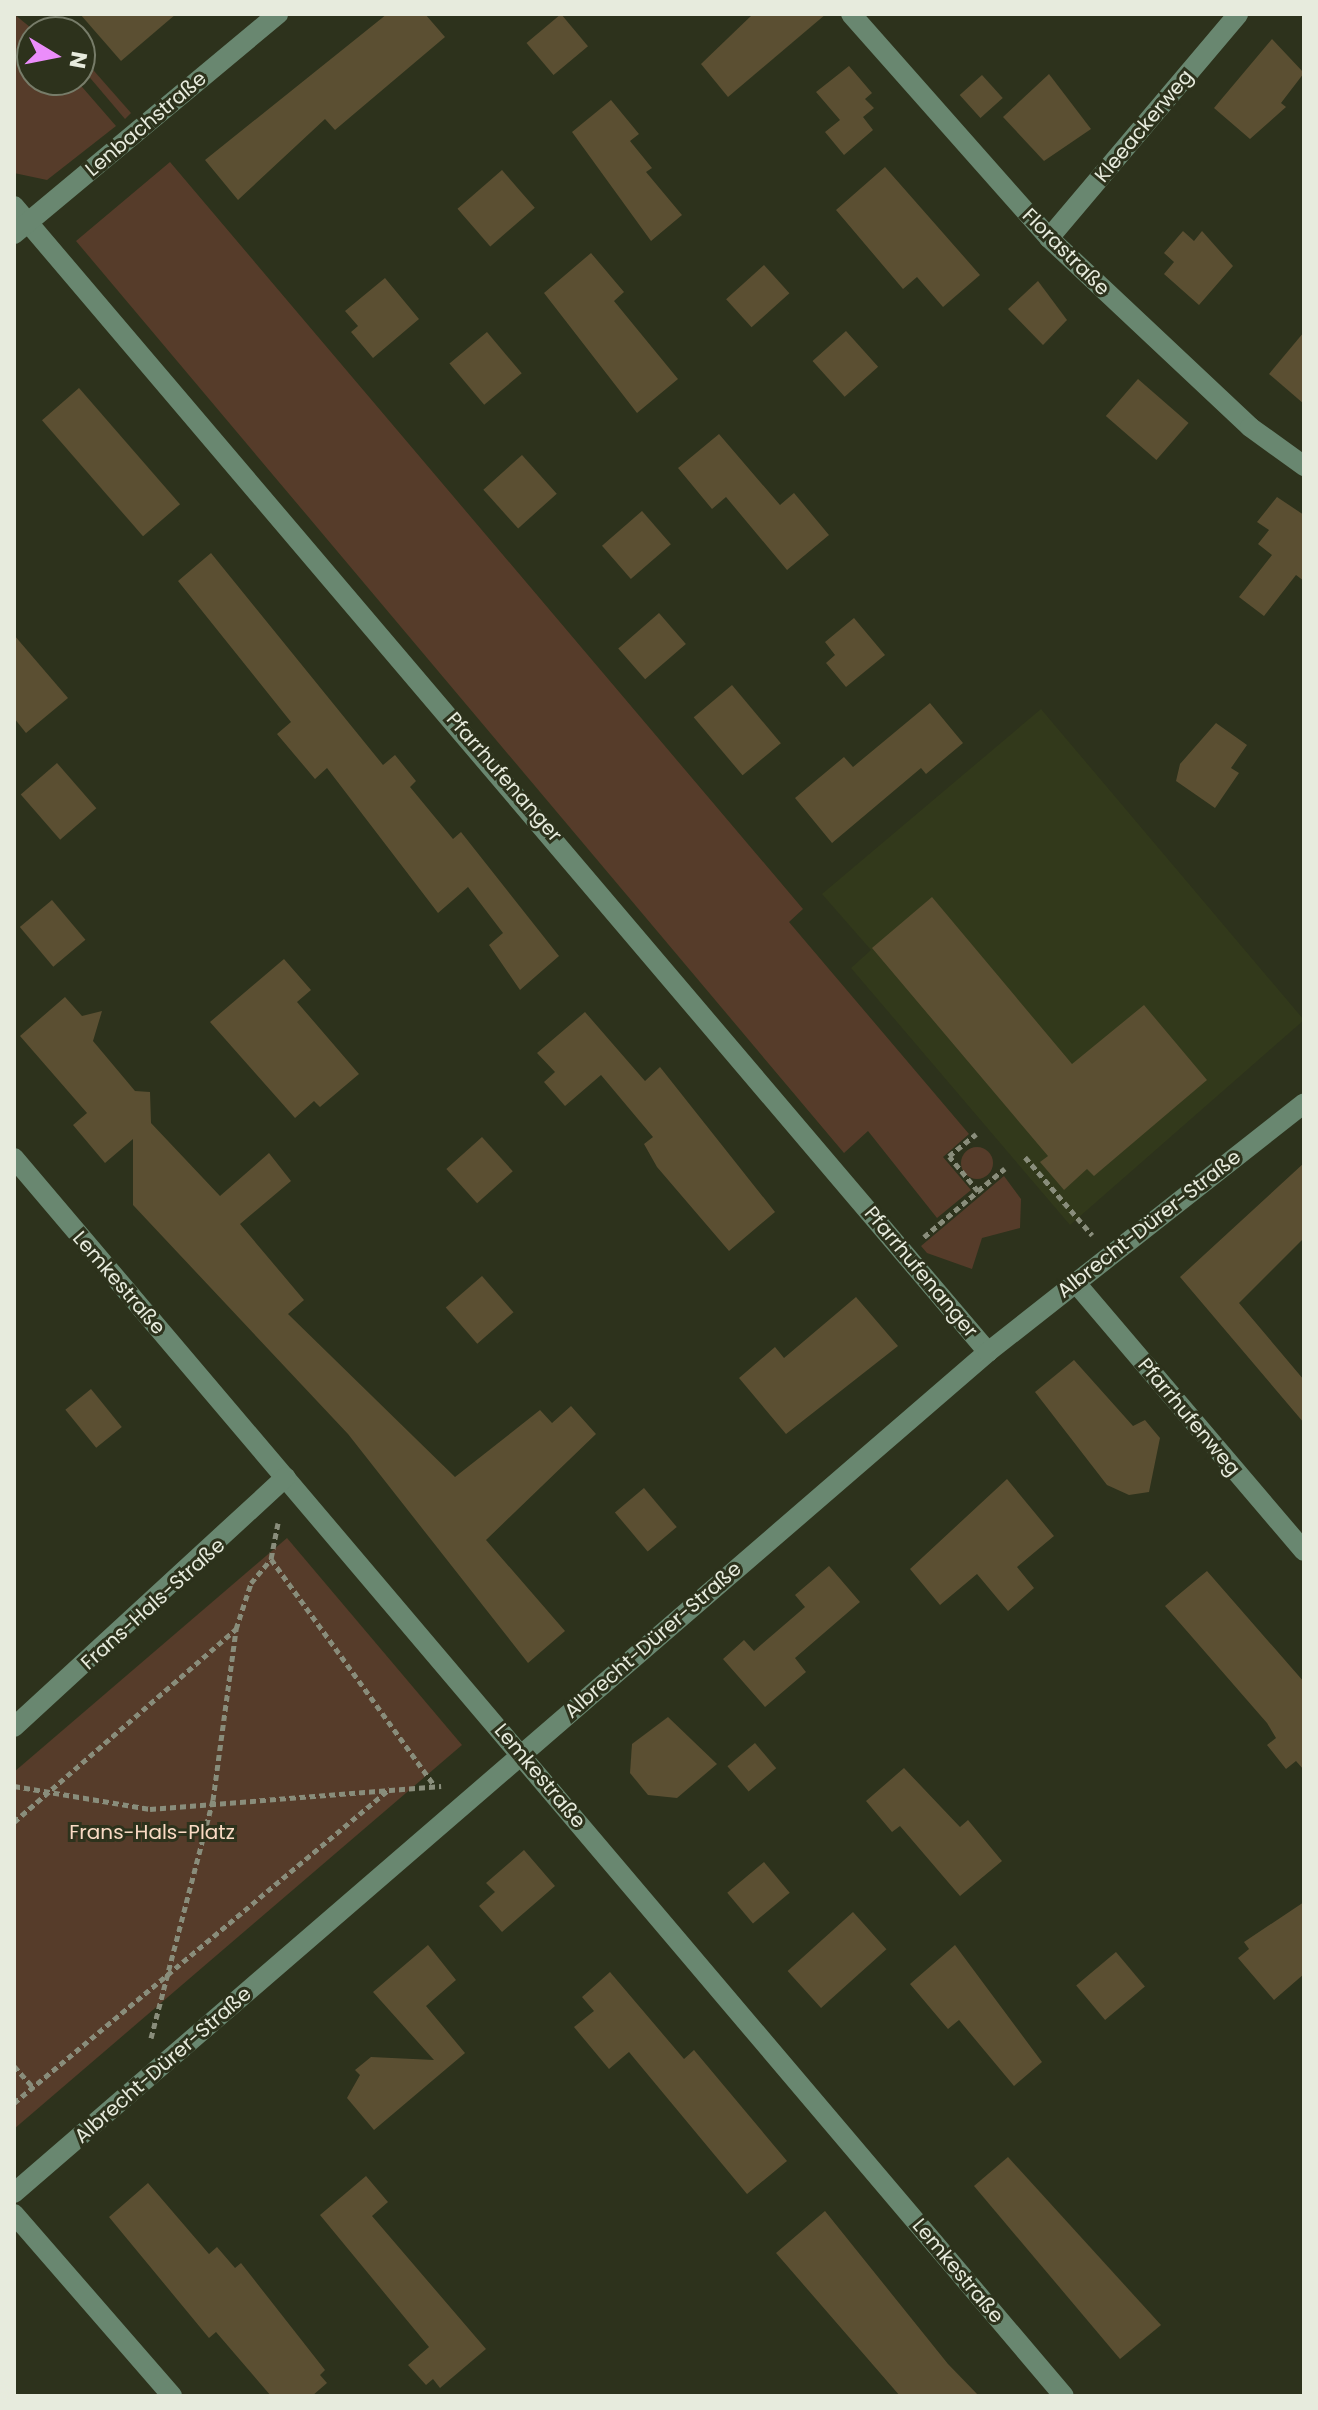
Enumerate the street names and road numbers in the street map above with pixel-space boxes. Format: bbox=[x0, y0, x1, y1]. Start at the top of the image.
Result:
street label: Kleeackerweg bbox=[1090, 65, 1198, 187]
street label: Lenbachstraße bbox=[81, 66, 211, 182]
street label: Florastraße bbox=[1017, 203, 1115, 301]
street label: Pfarrhufenanger bbox=[441, 707, 567, 847]
street label: Albrecht-Dürer-Straße bbox=[1052, 1145, 1246, 1303]
street label: Pfarrhufenanger bbox=[859, 1202, 983, 1342]
street label: Lemkestraße bbox=[68, 1226, 170, 1340]
street label: Pfarrhufenweg bbox=[1133, 1353, 1245, 1481]
street label: Frans-Hals-Straße bbox=[76, 1533, 230, 1675]
street label: Albrecht-Dürer-Straße bbox=[560, 1557, 746, 1723]
street label: Lemkestraße bbox=[489, 1719, 591, 1833]
street label: Albrecht-Dürer-Straße bbox=[70, 1982, 256, 2148]
street label: Lemkestraße bbox=[907, 2214, 1009, 2328]

